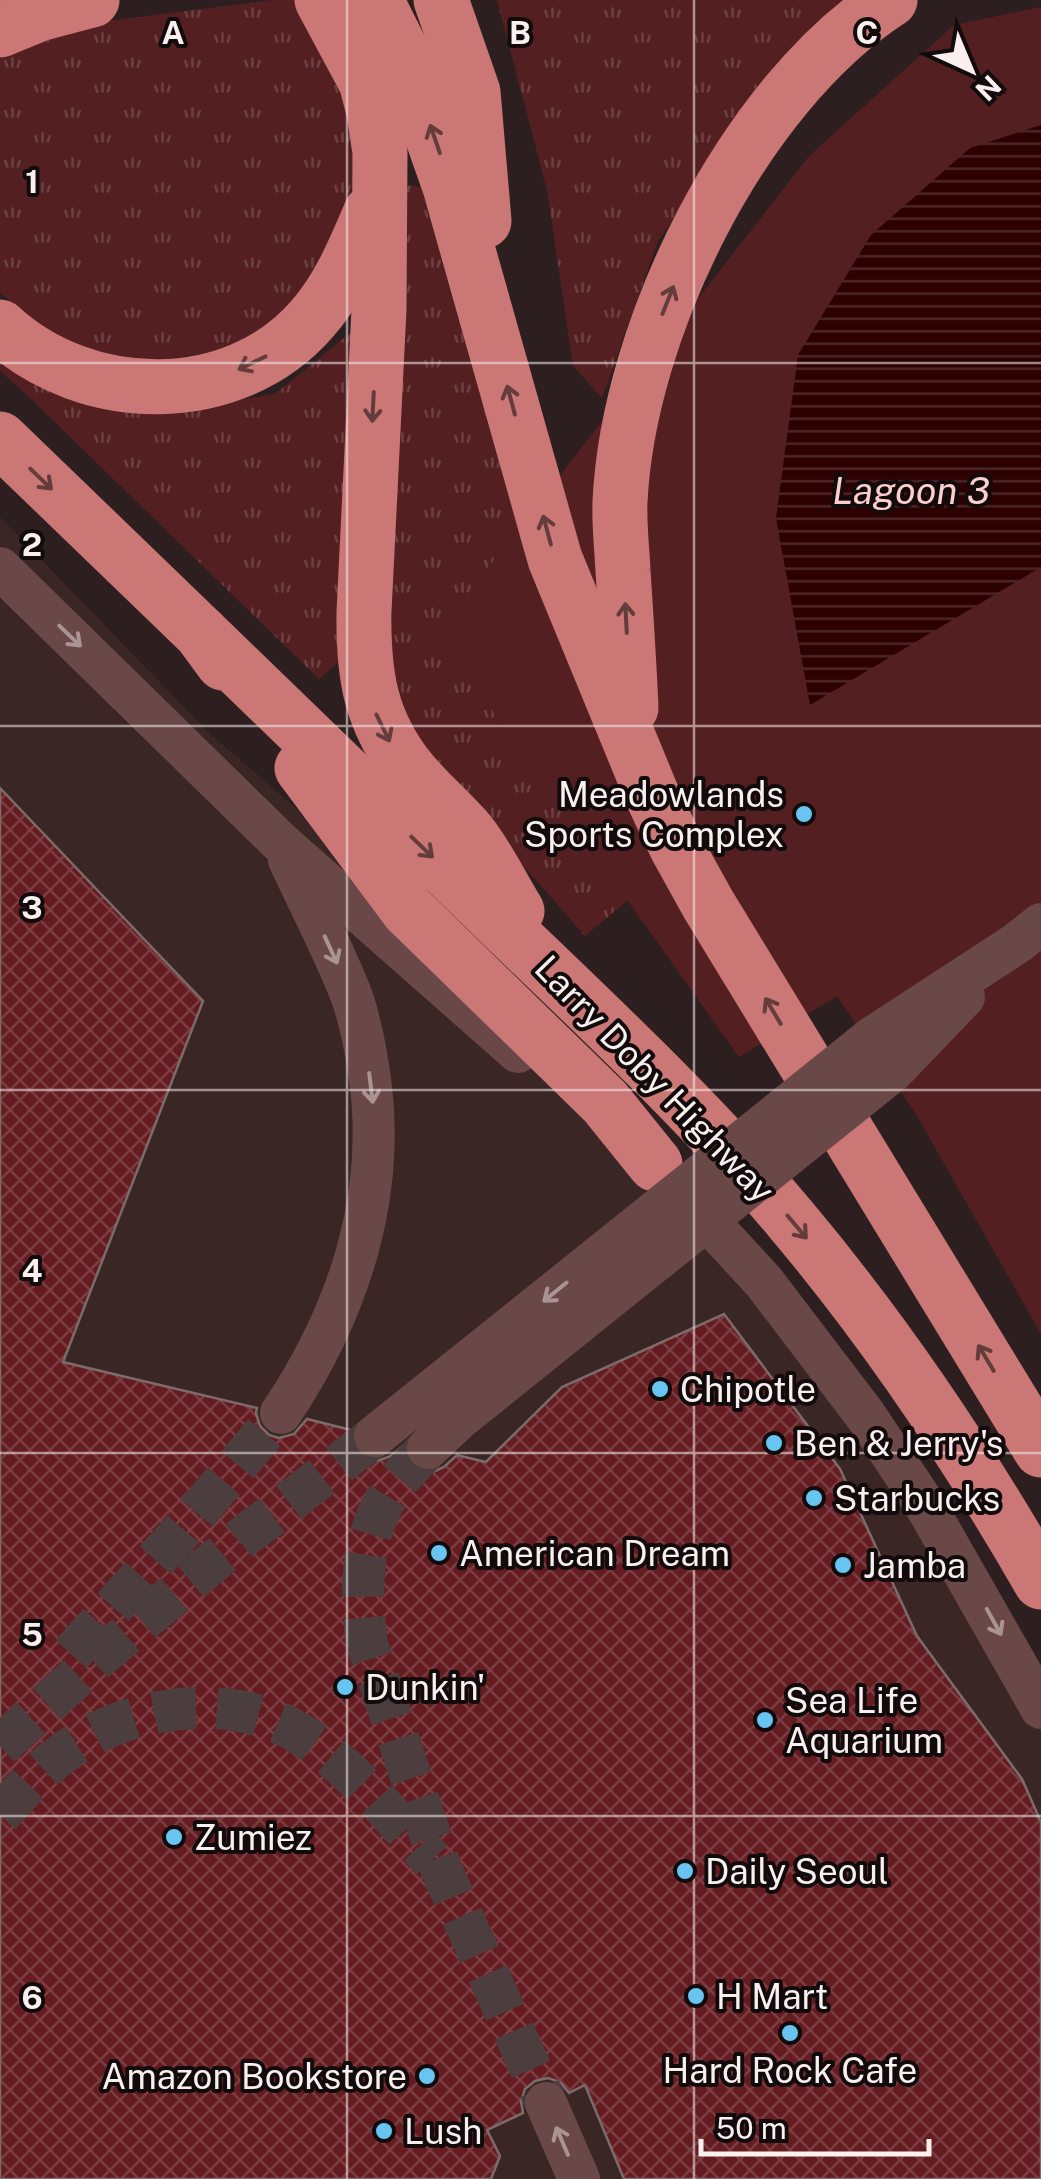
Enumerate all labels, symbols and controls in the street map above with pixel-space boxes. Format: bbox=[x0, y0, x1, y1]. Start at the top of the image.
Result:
text: A bbox=[161, 14, 185, 51]
text: B bbox=[509, 14, 531, 51]
text: C bbox=[856, 14, 878, 51]
north arrow bbox=[921, 20, 1021, 120]
text: N bbox=[969, 69, 1008, 108]
one-way arrow bbox=[424, 123, 442, 155]
text: 1 bbox=[25, 163, 39, 200]
one-way arrow bbox=[660, 285, 678, 316]
one-way arrow bbox=[238, 354, 267, 373]
one-way arrow bbox=[501, 385, 520, 416]
one-way arrow bbox=[363, 390, 382, 422]
one-way arrow bbox=[29, 466, 53, 490]
water label: Lagoon 3 bbox=[832, 468, 990, 513]
one-way arrow bbox=[537, 515, 556, 546]
text: 2 bbox=[22, 526, 42, 563]
one-way arrow bbox=[616, 603, 635, 635]
one-way arrow bbox=[57, 624, 81, 648]
one-way arrow bbox=[375, 713, 394, 743]
place label: Meadowlands Sports Complex bbox=[524, 774, 784, 855]
marker: Meadowlands Sports Complex bbox=[793, 803, 815, 825]
one-way arrow bbox=[409, 835, 433, 859]
text: 3 bbox=[21, 889, 43, 926]
one-way arrow bbox=[322, 934, 341, 964]
street label: Larry Doby Highway bbox=[527, 947, 783, 1211]
one-way arrow bbox=[763, 997, 783, 1026]
one-way arrow bbox=[362, 1071, 381, 1104]
one-way arrow bbox=[786, 1213, 808, 1239]
text: 4 bbox=[22, 1252, 43, 1289]
one-way arrow bbox=[542, 1281, 569, 1302]
one-way arrow bbox=[976, 1344, 996, 1373]
place label: Chipotle bbox=[680, 1369, 816, 1410]
marker: Chipotle bbox=[649, 1378, 671, 1400]
place label: Ben & Jerry's bbox=[794, 1423, 1004, 1464]
marker: Ben & Jerry's bbox=[763, 1432, 785, 1454]
place label: Starbucks bbox=[834, 1478, 1000, 1519]
marker: Starbucks bbox=[803, 1487, 825, 1509]
place label: American Dream bbox=[459, 1533, 730, 1574]
marker: American Dream bbox=[428, 1542, 450, 1564]
place label: Jamba bbox=[863, 1545, 966, 1586]
marker: Jamba bbox=[832, 1554, 854, 1576]
one-way arrow bbox=[984, 1607, 1004, 1637]
text: 5 bbox=[21, 1616, 43, 1653]
place label: Dunkin' bbox=[365, 1667, 486, 1708]
marker: Dunkin' bbox=[334, 1676, 356, 1698]
place label: Sea Life Aquarium bbox=[785, 1680, 943, 1761]
marker: Sea Life Aquarium bbox=[754, 1709, 776, 1731]
place label: Zumiez bbox=[194, 1817, 312, 1858]
marker: Zumiez bbox=[163, 1826, 185, 1848]
place label: Daily Seoul bbox=[705, 1851, 889, 1892]
marker: Daily Seoul bbox=[674, 1860, 696, 1882]
place label: H Mart bbox=[716, 1976, 828, 2017]
text: 6 bbox=[21, 1979, 43, 2016]
marker: H Mart bbox=[685, 1985, 707, 2007]
marker: Hard Rock Cafe bbox=[779, 2022, 801, 2044]
place label: Hard Rock Cafe bbox=[663, 2050, 917, 2091]
place label: Amazon Bookstore bbox=[102, 2056, 407, 2097]
marker: Amazon Bookstore bbox=[416, 2065, 438, 2087]
scale bar bbox=[701, 2094, 928, 2156]
text: 50 m bbox=[716, 2110, 787, 2146]
place label: Lush bbox=[404, 2111, 482, 2152]
marker: Lush bbox=[373, 2120, 395, 2142]
one-way arrow bbox=[552, 2126, 570, 2157]

